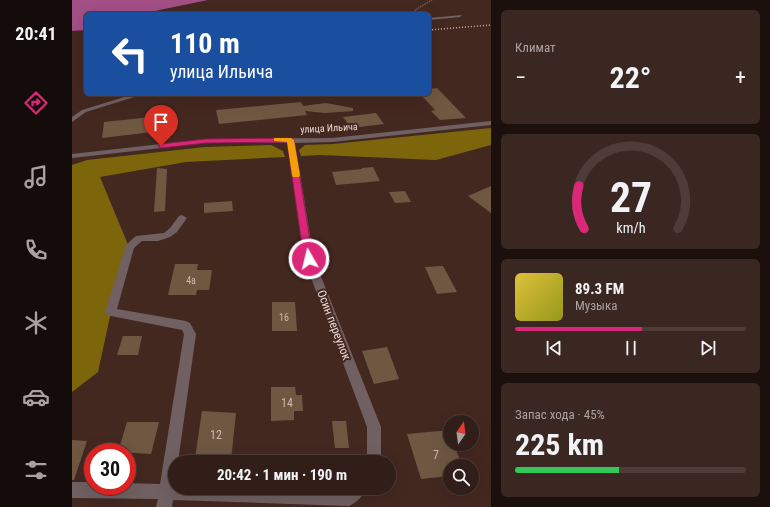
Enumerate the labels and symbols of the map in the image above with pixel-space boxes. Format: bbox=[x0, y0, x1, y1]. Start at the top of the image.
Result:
pin bbox=[144, 105, 178, 146]
street label: улица Ильича bbox=[300, 121, 358, 135]
position arrow bbox=[288, 238, 330, 280]
house number: 4а bbox=[186, 275, 196, 286]
street label: Осин переулок bbox=[314, 288, 354, 362]
house number: 16 bbox=[279, 312, 289, 323]
house number: 14 bbox=[281, 396, 293, 410]
north arrow bbox=[443, 415, 479, 451]
house number: 12 bbox=[210, 428, 222, 442]
speed limit sign: 30 bbox=[84, 443, 136, 495]
house number: 7 bbox=[433, 448, 439, 462]

